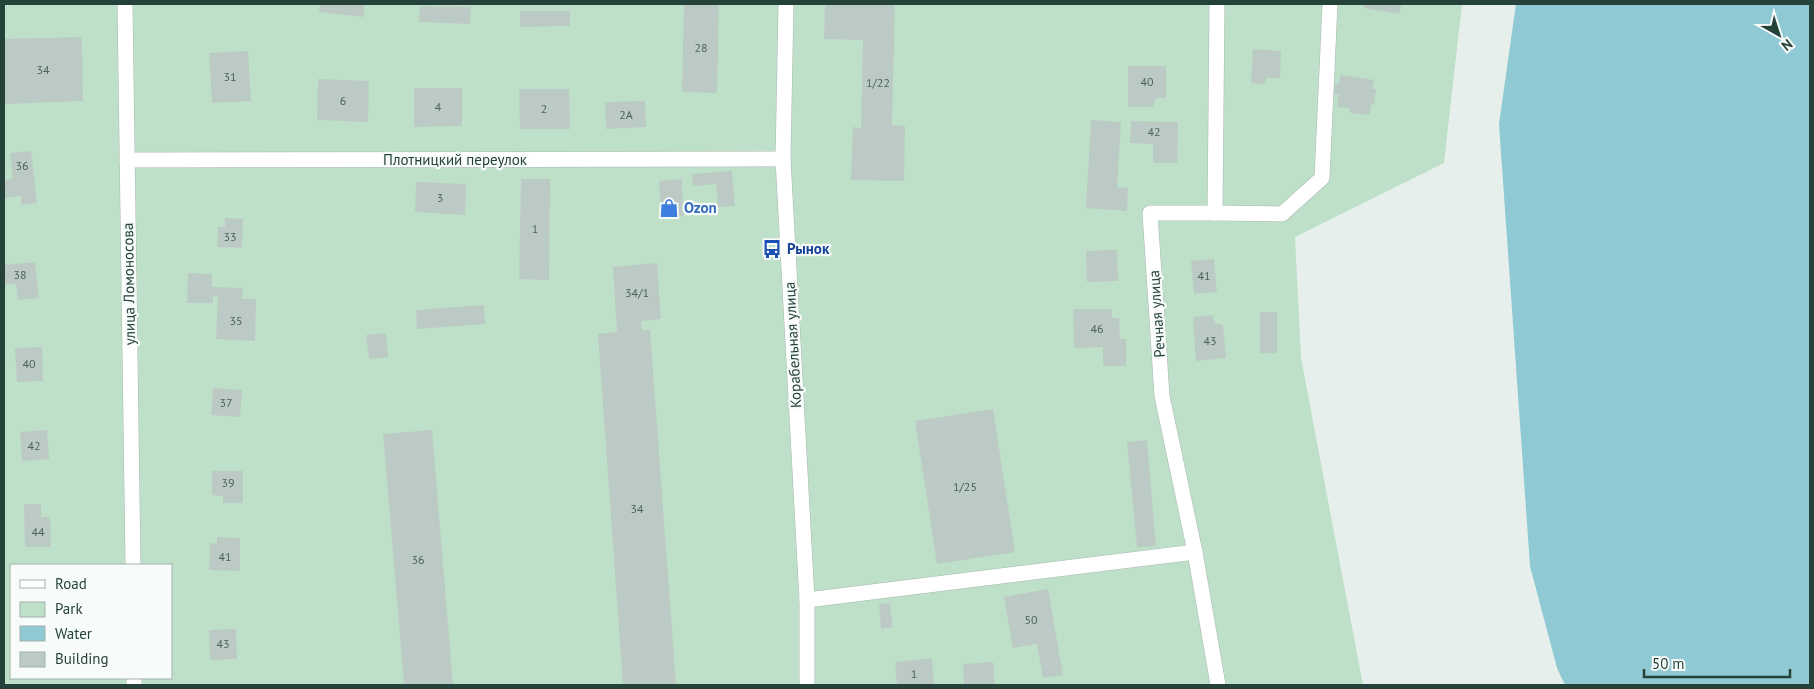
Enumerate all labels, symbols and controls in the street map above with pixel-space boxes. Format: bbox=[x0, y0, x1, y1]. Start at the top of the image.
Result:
north arrow bbox=[1754, 10, 1804, 60]
text: N bbox=[1778, 35, 1796, 55]
house number: 28 bbox=[694, 40, 708, 55]
house number: 34 bbox=[36, 62, 50, 77]
house number: 31 bbox=[223, 69, 237, 84]
house number: 40 bbox=[1140, 74, 1154, 89]
house number: 1/22 bbox=[866, 75, 890, 90]
house number: 6 bbox=[340, 93, 346, 108]
house number: 4 bbox=[435, 99, 442, 114]
house number: 2 bbox=[541, 101, 547, 116]
house number: 2А bbox=[619, 107, 633, 122]
house number: 42 bbox=[1147, 124, 1161, 139]
street label: Плотницкий переулок bbox=[383, 150, 528, 169]
house number: 36 bbox=[15, 158, 29, 173]
house number: 3 bbox=[437, 190, 443, 205]
shop icon: Ozon bbox=[658, 197, 680, 219]
place label: Ozon bbox=[684, 198, 717, 217]
house number: 1 bbox=[532, 221, 538, 236]
street label: улица Ломоносова bbox=[118, 223, 139, 346]
house number: 33 bbox=[223, 229, 237, 244]
bus stop icon: Рынок bbox=[761, 238, 783, 260]
place label: Рынок bbox=[787, 239, 830, 258]
house number: 38 bbox=[13, 267, 27, 282]
house number: 41 bbox=[1197, 268, 1211, 283]
street label: Речная улица bbox=[1144, 270, 1169, 358]
street label: Корабельная улица bbox=[780, 281, 805, 409]
house number: 34/1 bbox=[625, 285, 649, 300]
house number: 35 bbox=[229, 313, 243, 328]
house number: 46 bbox=[1090, 321, 1104, 336]
house number: 43 bbox=[1203, 333, 1217, 348]
house number: 40 bbox=[22, 356, 36, 371]
house number: 37 bbox=[219, 395, 233, 410]
house number: 42 bbox=[27, 438, 41, 453]
house number: 39 bbox=[221, 475, 235, 490]
house number: 1/25 bbox=[953, 479, 977, 494]
house number: 34 bbox=[630, 501, 644, 516]
house number: 44 bbox=[31, 524, 45, 539]
house number: 41 bbox=[218, 549, 232, 564]
house number: 36 bbox=[411, 552, 425, 567]
legend bbox=[10, 564, 172, 679]
text: Road bbox=[55, 574, 87, 593]
text: Park bbox=[55, 599, 83, 618]
house number: 50 bbox=[1024, 612, 1038, 627]
text: Water bbox=[55, 624, 92, 643]
house number: 43 bbox=[216, 636, 230, 651]
scale bar bbox=[1644, 646, 1790, 678]
text: Building bbox=[55, 649, 109, 668]
text: 50 m bbox=[1652, 654, 1685, 673]
house number: 1 bbox=[911, 666, 917, 681]

